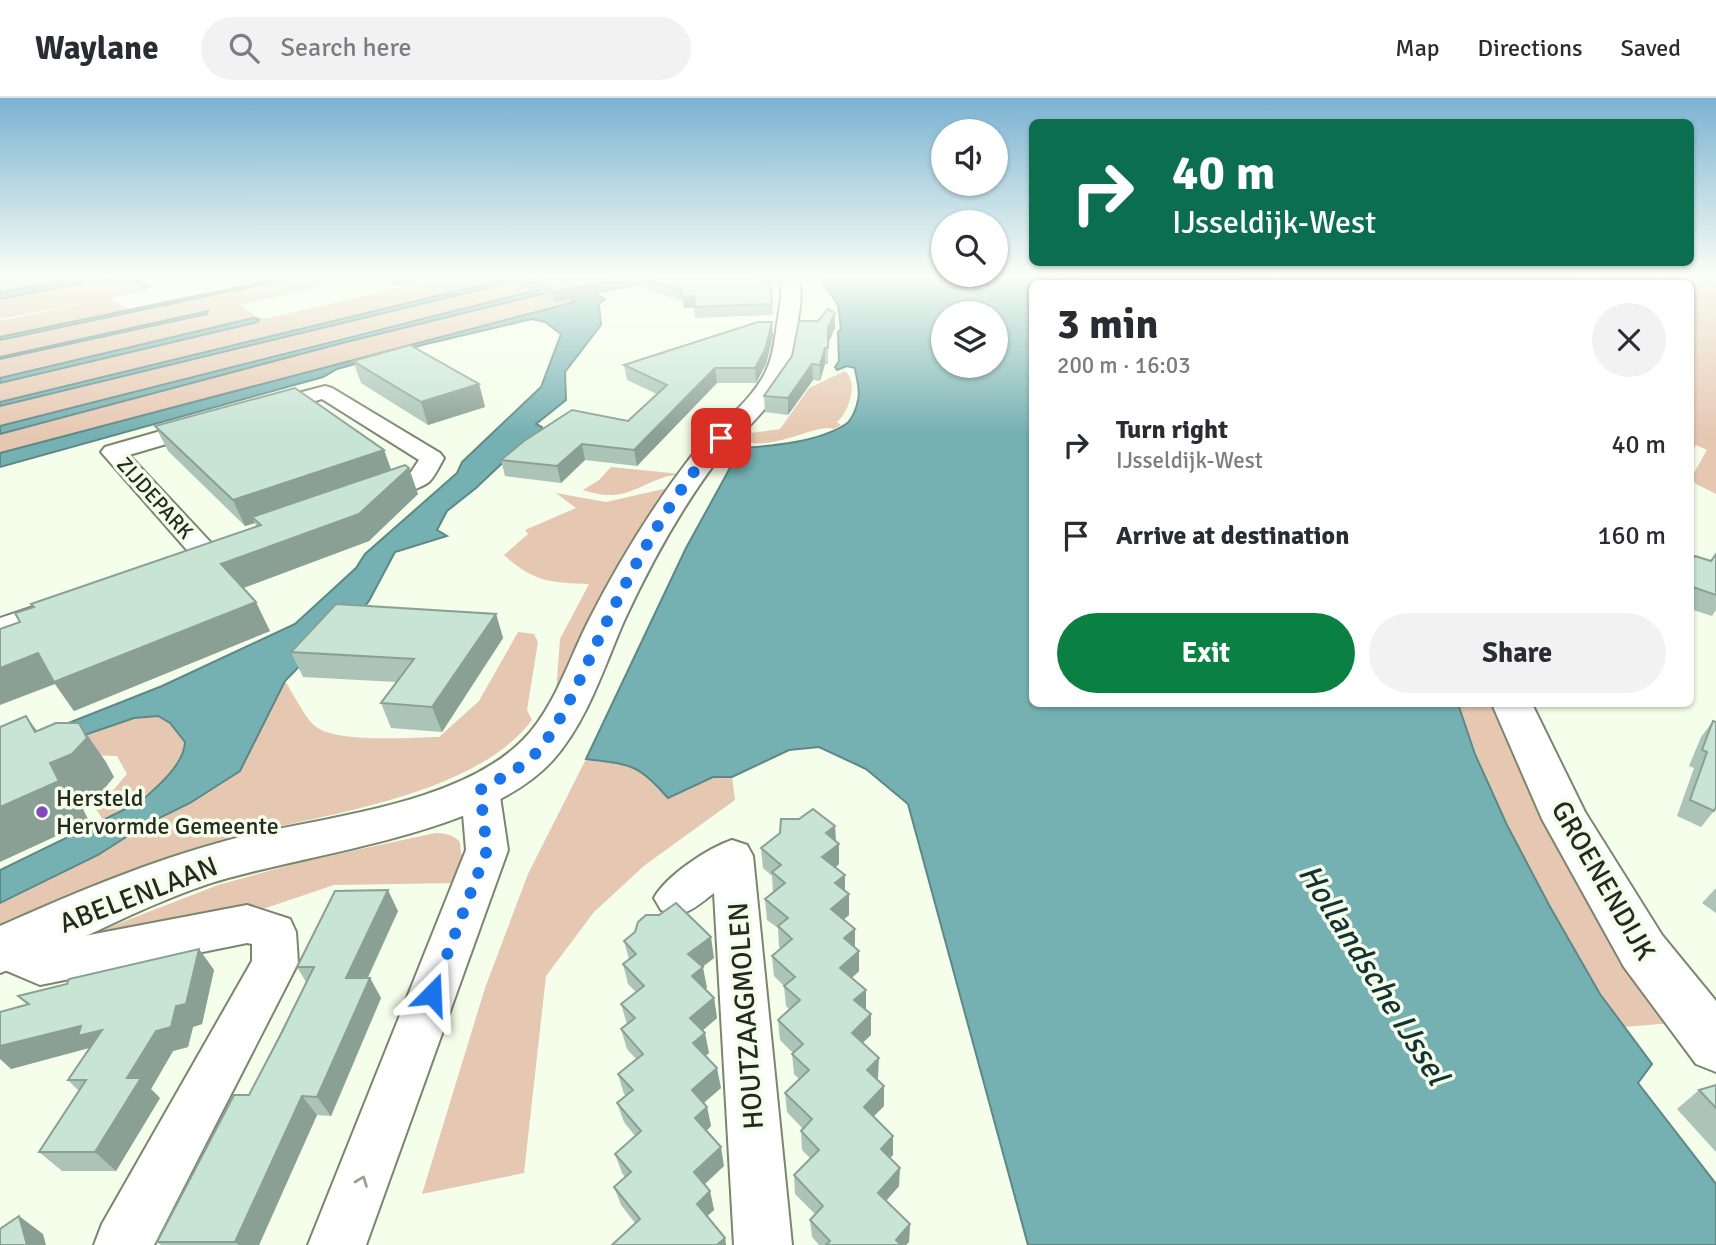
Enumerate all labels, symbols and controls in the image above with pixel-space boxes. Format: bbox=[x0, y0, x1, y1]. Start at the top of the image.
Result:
search box bbox=[201, 17, 691, 80]
text: Waylane bbox=[35, 28, 159, 69]
icon: search bbox=[225, 29, 263, 67]
text: Search here bbox=[281, 32, 412, 64]
text: Map bbox=[1395, 33, 1440, 63]
text: Directions bbox=[1478, 33, 1583, 63]
text: Saved bbox=[1621, 33, 1681, 63]
map controls bbox=[931, 119, 1008, 378]
button: sound bbox=[931, 119, 1008, 196]
text: 40 m bbox=[1172, 143, 1275, 203]
icon: right bbox=[1057, 147, 1148, 238]
text: IJsseldijk-West bbox=[1172, 203, 1376, 242]
button: search bbox=[931, 210, 1008, 287]
text: 3 min bbox=[1057, 299, 1158, 350]
button: layers bbox=[931, 301, 1008, 378]
button: close bbox=[1592, 303, 1666, 377]
text: 200 m · 16:03 bbox=[1057, 351, 1191, 380]
pin bbox=[691, 408, 751, 468]
text: Turn right bbox=[1116, 414, 1228, 446]
icon: arrive bbox=[702, 419, 740, 457]
icon: right bbox=[1057, 426, 1095, 464]
text: 40 m bbox=[1611, 429, 1666, 461]
text: IJsseldijk-West bbox=[1116, 446, 1263, 475]
street label: ZIJDEPARK bbox=[111, 452, 199, 545]
icon: arrive bbox=[1057, 517, 1095, 555]
text: Arrive at destination bbox=[1116, 520, 1349, 552]
text: 160 m bbox=[1597, 520, 1666, 552]
button: Exit bbox=[1057, 613, 1355, 693]
button: Share bbox=[1369, 613, 1666, 693]
place label: Hersteld Hervormde Gemeente bbox=[56, 783, 279, 841]
street label: GROENENDIJK bbox=[1544, 795, 1663, 966]
marker: Hersteld Hervormde Gemeente bbox=[34, 804, 50, 820]
street label: ABELENLAAN bbox=[54, 849, 222, 941]
water label: Hollandsche IJssel bbox=[1290, 857, 1459, 1094]
street label: HOUTZAAGMOLEN bbox=[721, 901, 771, 1131]
position arrow bbox=[395, 957, 469, 1031]
one-way arrow bbox=[353, 1176, 367, 1188]

